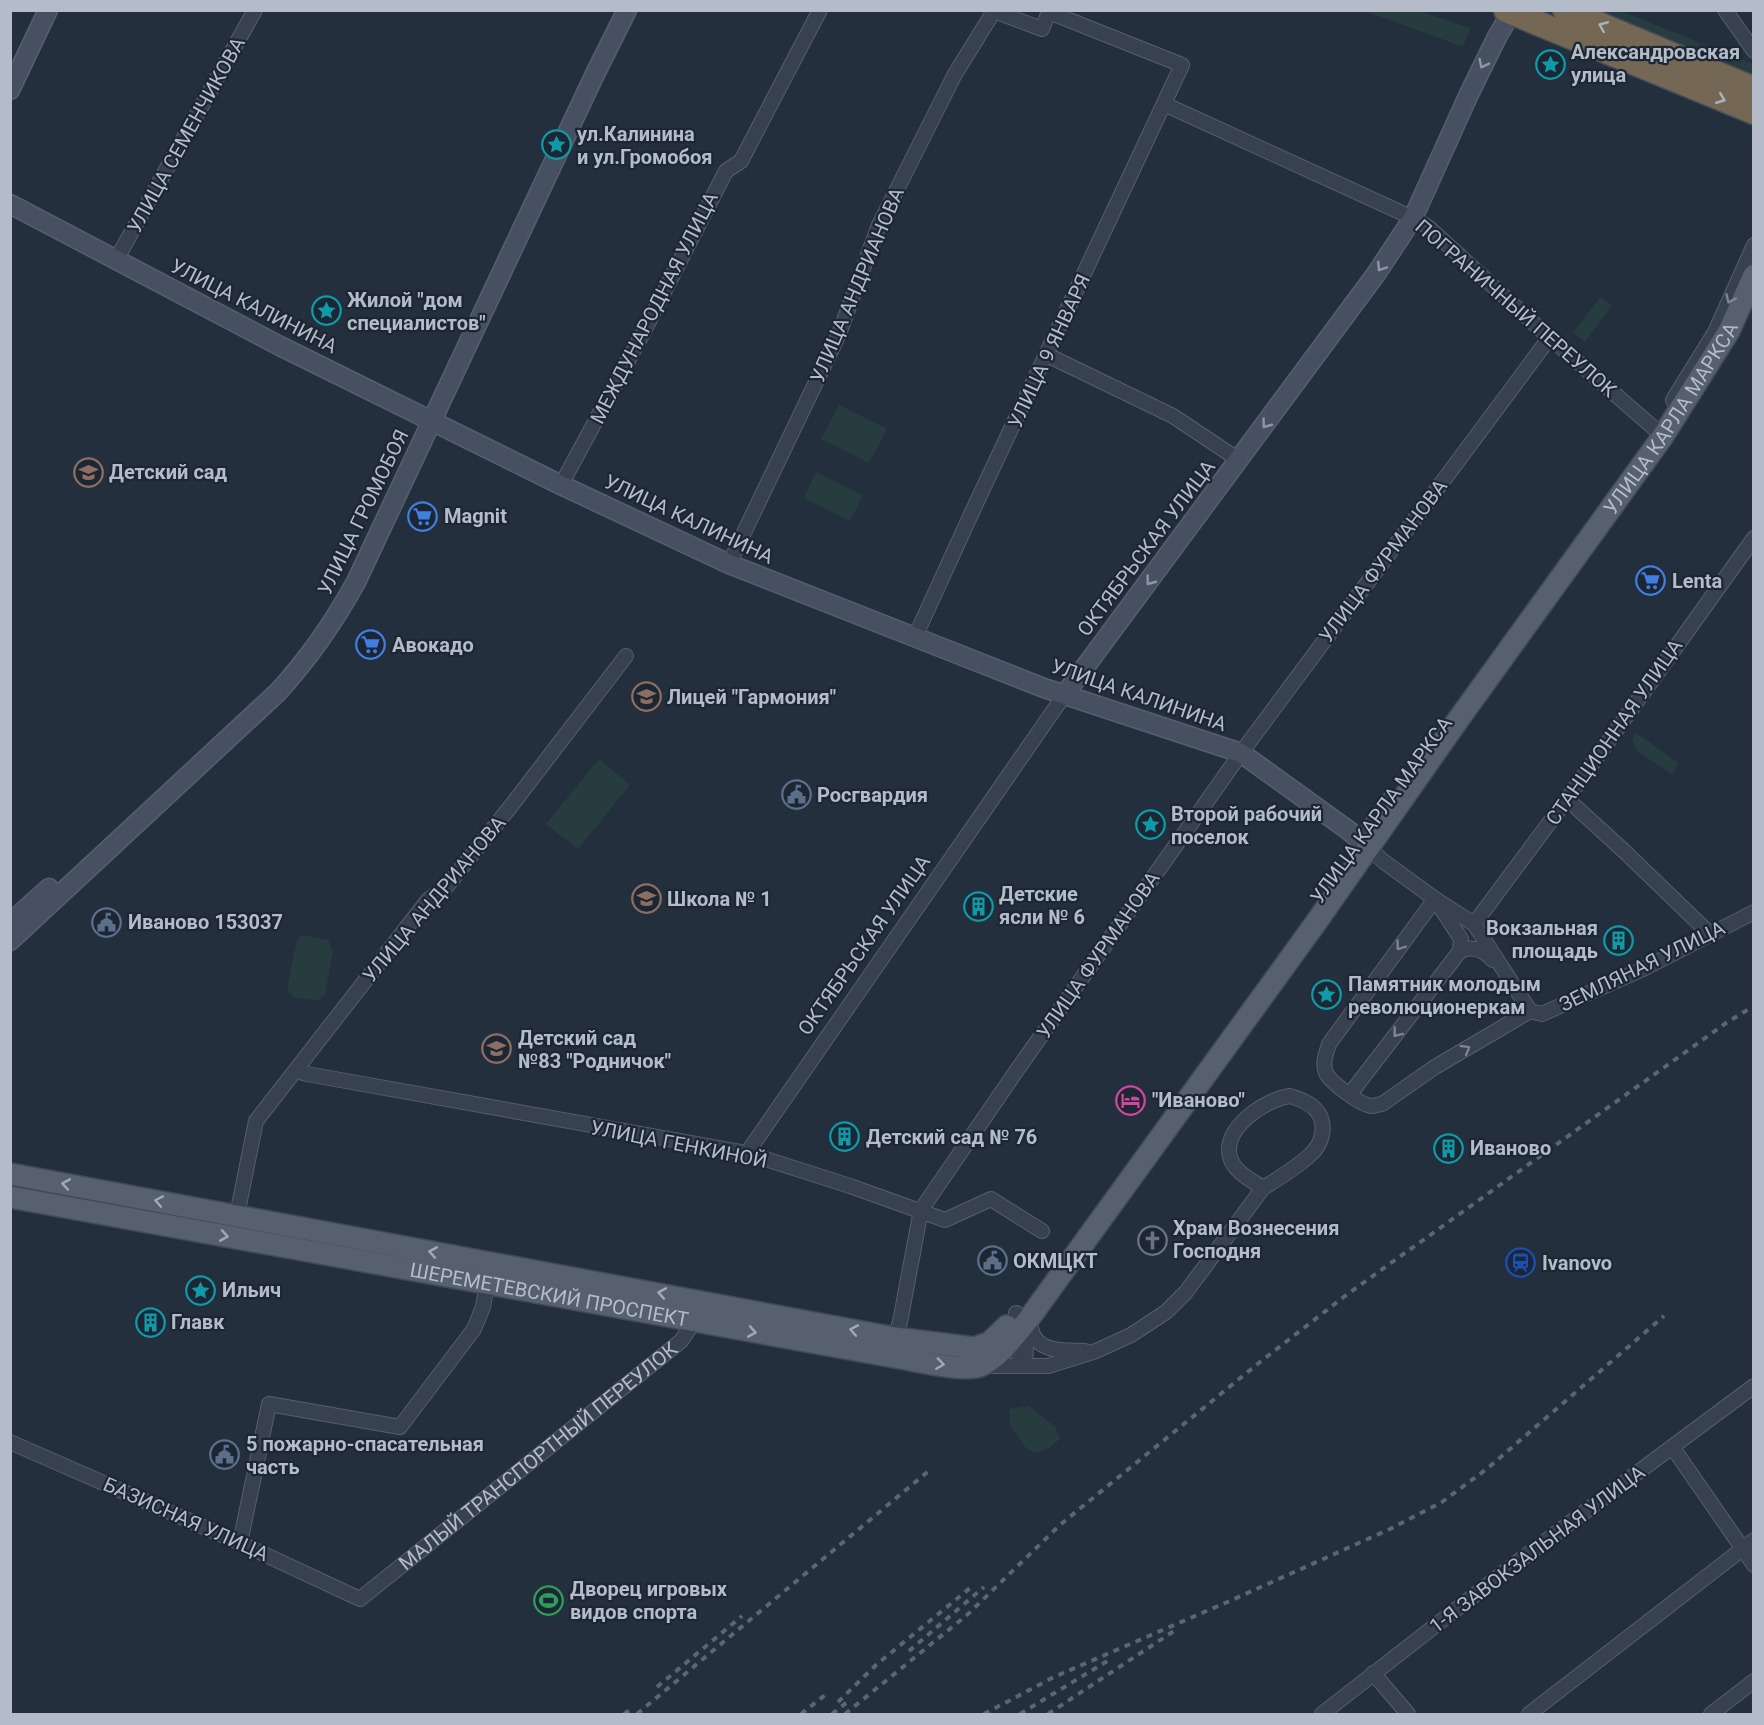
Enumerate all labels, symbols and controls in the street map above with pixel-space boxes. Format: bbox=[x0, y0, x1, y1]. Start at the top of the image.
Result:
one-way arrow bbox=[1598, 21, 1609, 33]
street label: УЛИЦА СЕМЕНЧИКОВА bbox=[122, 33, 250, 237]
place label: Александровская улица bbox=[1571, 40, 1740, 87]
place icon: Александровская улица bbox=[1534, 48, 1566, 80]
one-way arrow bbox=[1479, 57, 1491, 68]
one-way arrow bbox=[1715, 92, 1726, 104]
place label: ул.Калинина и ул.Громобоя bbox=[577, 122, 712, 169]
place icon: ул.Калинина и ул.Громобоя bbox=[540, 129, 572, 161]
street label: УЛИЦА АНДРИАНОВА bbox=[805, 184, 909, 386]
street label: МЕЖДУНАРОДНАЯ УЛИЦА bbox=[585, 188, 723, 428]
street label: ПОГРАНИЧНЫЙ ПЕРЕУЛОК bbox=[1411, 214, 1622, 402]
street label: УЛИЦА КАЛИНИНА bbox=[167, 254, 341, 358]
one-way arrow bbox=[1377, 260, 1388, 271]
street label: УЛИЦА 9 ЯНВАРЯ bbox=[1003, 270, 1095, 432]
place label: Жилой "дом специалистов" bbox=[347, 288, 486, 335]
one-way arrow bbox=[1726, 292, 1738, 303]
place icon: Жилой "дом специалистов" bbox=[310, 295, 342, 327]
street label: УЛИЦА КАРЛА МАРКСА bbox=[1598, 319, 1743, 519]
one-way arrow bbox=[1262, 417, 1273, 428]
street label: УЛИЦА ГРОМОБОЯ bbox=[313, 425, 413, 599]
street label: ОКТЯБРЬСКАЯ УЛИЦА bbox=[1072, 455, 1220, 641]
school or university icon: Детский сад bbox=[72, 456, 104, 488]
place label: Детский сад bbox=[109, 460, 228, 484]
street label: УЛИЦА КАЛИНИНА bbox=[601, 469, 777, 569]
street label: УЛИЦА ФУРМАНОВА bbox=[1314, 475, 1452, 647]
supermarket icon: Magnit bbox=[407, 500, 439, 532]
place label: Magnit bbox=[444, 504, 507, 528]
supermarket icon: Lenta bbox=[1635, 565, 1667, 597]
place label: Lenta bbox=[1672, 569, 1723, 593]
one-way arrow bbox=[1146, 574, 1157, 585]
supermarket icon: Авокадо bbox=[355, 629, 387, 661]
place label: Авокадо bbox=[392, 633, 474, 657]
street label: СТАНЦИОННАЯ УЛИЦА bbox=[1541, 634, 1687, 830]
street label: УЛИЦА КАЛИНИНА bbox=[1048, 654, 1230, 736]
school or university icon: Лицей "Гармония" bbox=[630, 681, 662, 713]
place label: Лицей "Гармония" bbox=[667, 685, 836, 709]
street label: УЛИЦА КАРЛА МАРКСА bbox=[1305, 712, 1457, 908]
public building icon: Росгвардия bbox=[780, 779, 812, 811]
place label: Росгвардия bbox=[817, 783, 928, 807]
place label: Второй рабочий поселок bbox=[1171, 802, 1322, 849]
place icon: Второй рабочий поселок bbox=[1134, 809, 1166, 841]
street label: УЛИЦА АНДРИАНОВА bbox=[357, 811, 511, 987]
street label: ОКТЯБРЬСКАЯ УЛИЦА bbox=[793, 850, 935, 1040]
street label: УЛИЦА ФУРМАНОВА bbox=[1031, 867, 1165, 1043]
place label: Детские ясли № 6 bbox=[999, 882, 1085, 929]
school or university icon: Школа № 1 bbox=[630, 883, 662, 915]
place label: Школа № 1 bbox=[667, 887, 772, 911]
building icon: Детские ясли № 6 bbox=[962, 890, 994, 922]
public building icon: Иваново 153037 bbox=[91, 906, 123, 938]
place label: Иваново 153037 bbox=[128, 910, 283, 934]
street label: ЗЕМЛЯНАЯ УЛИЦА bbox=[1555, 915, 1729, 1017]
place label: Вокзальная площадь bbox=[1486, 916, 1598, 963]
building icon: Вокзальная площадь bbox=[1603, 924, 1635, 956]
one-way arrow bbox=[1397, 939, 1408, 950]
place label: Памятник молодым революционеркам bbox=[1348, 972, 1541, 1019]
place icon: Памятник молодым революционеркам bbox=[1311, 979, 1343, 1011]
place label: Детский сад №83 "Родничок" bbox=[518, 1026, 671, 1073]
one-way arrow bbox=[1393, 1027, 1404, 1038]
school or university icon: Детский сад №83 "Родничок" bbox=[481, 1033, 513, 1065]
one-way arrow bbox=[1459, 1044, 1470, 1056]
hotel icon: "Иваново" bbox=[1115, 1084, 1147, 1116]
place label: "Иваново" bbox=[1152, 1088, 1245, 1112]
street label: УЛИЦА ГЕНКИНОЙ bbox=[589, 1115, 769, 1173]
building icon: Детский сад № 76 bbox=[829, 1121, 861, 1153]
place label: Детский сад № 76 bbox=[866, 1125, 1037, 1149]
building icon: Иваново bbox=[1433, 1132, 1465, 1164]
place label: Иваново bbox=[1470, 1136, 1551, 1160]
one-way arrow bbox=[61, 1178, 71, 1191]
one-way arrow bbox=[154, 1195, 164, 1208]
place label: Храм Вознесения Господня bbox=[1173, 1216, 1339, 1263]
church icon: Храм Вознесения Господня bbox=[1136, 1224, 1168, 1256]
one-way arrow bbox=[219, 1229, 229, 1242]
public building icon: ОКМЦКТ bbox=[976, 1245, 1008, 1277]
one-way arrow bbox=[428, 1246, 438, 1259]
station icon: Ivanovo bbox=[1505, 1247, 1537, 1279]
place label: ОКМЦКТ bbox=[1013, 1249, 1098, 1273]
place label: Ivanovo bbox=[1542, 1251, 1612, 1275]
street label: ШЕРЕМЕТЕВСКИЙ ПРОСПЕКТ bbox=[408, 1258, 690, 1332]
place icon: Ильич bbox=[185, 1274, 217, 1306]
place label: Ильич bbox=[222, 1278, 281, 1302]
one-way arrow bbox=[658, 1288, 667, 1300]
building icon: Главк bbox=[134, 1306, 166, 1338]
place label: Главк bbox=[171, 1310, 225, 1334]
one-way arrow bbox=[849, 1324, 859, 1337]
one-way arrow bbox=[746, 1325, 756, 1338]
street label: МАЛЫЙ ТРАНСПОРТНЫЙ ПЕРЕУЛОК bbox=[394, 1337, 682, 1575]
one-way arrow bbox=[935, 1358, 945, 1370]
place label: 5 пожарно-спасательная часть bbox=[246, 1432, 484, 1479]
public building icon: 5 пожарно-спасательная часть bbox=[209, 1439, 241, 1471]
street label: 1-Я ЗАВОКЗАЛЬНАЯ УЛИЦА bbox=[1424, 1460, 1650, 1638]
street label: БАЗИСНАЯ УЛИЦА bbox=[100, 1472, 272, 1566]
place label: Дворец игровых видов спорта bbox=[570, 1577, 728, 1624]
sports icon: Дворец игровых видов спорта bbox=[533, 1585, 565, 1617]

